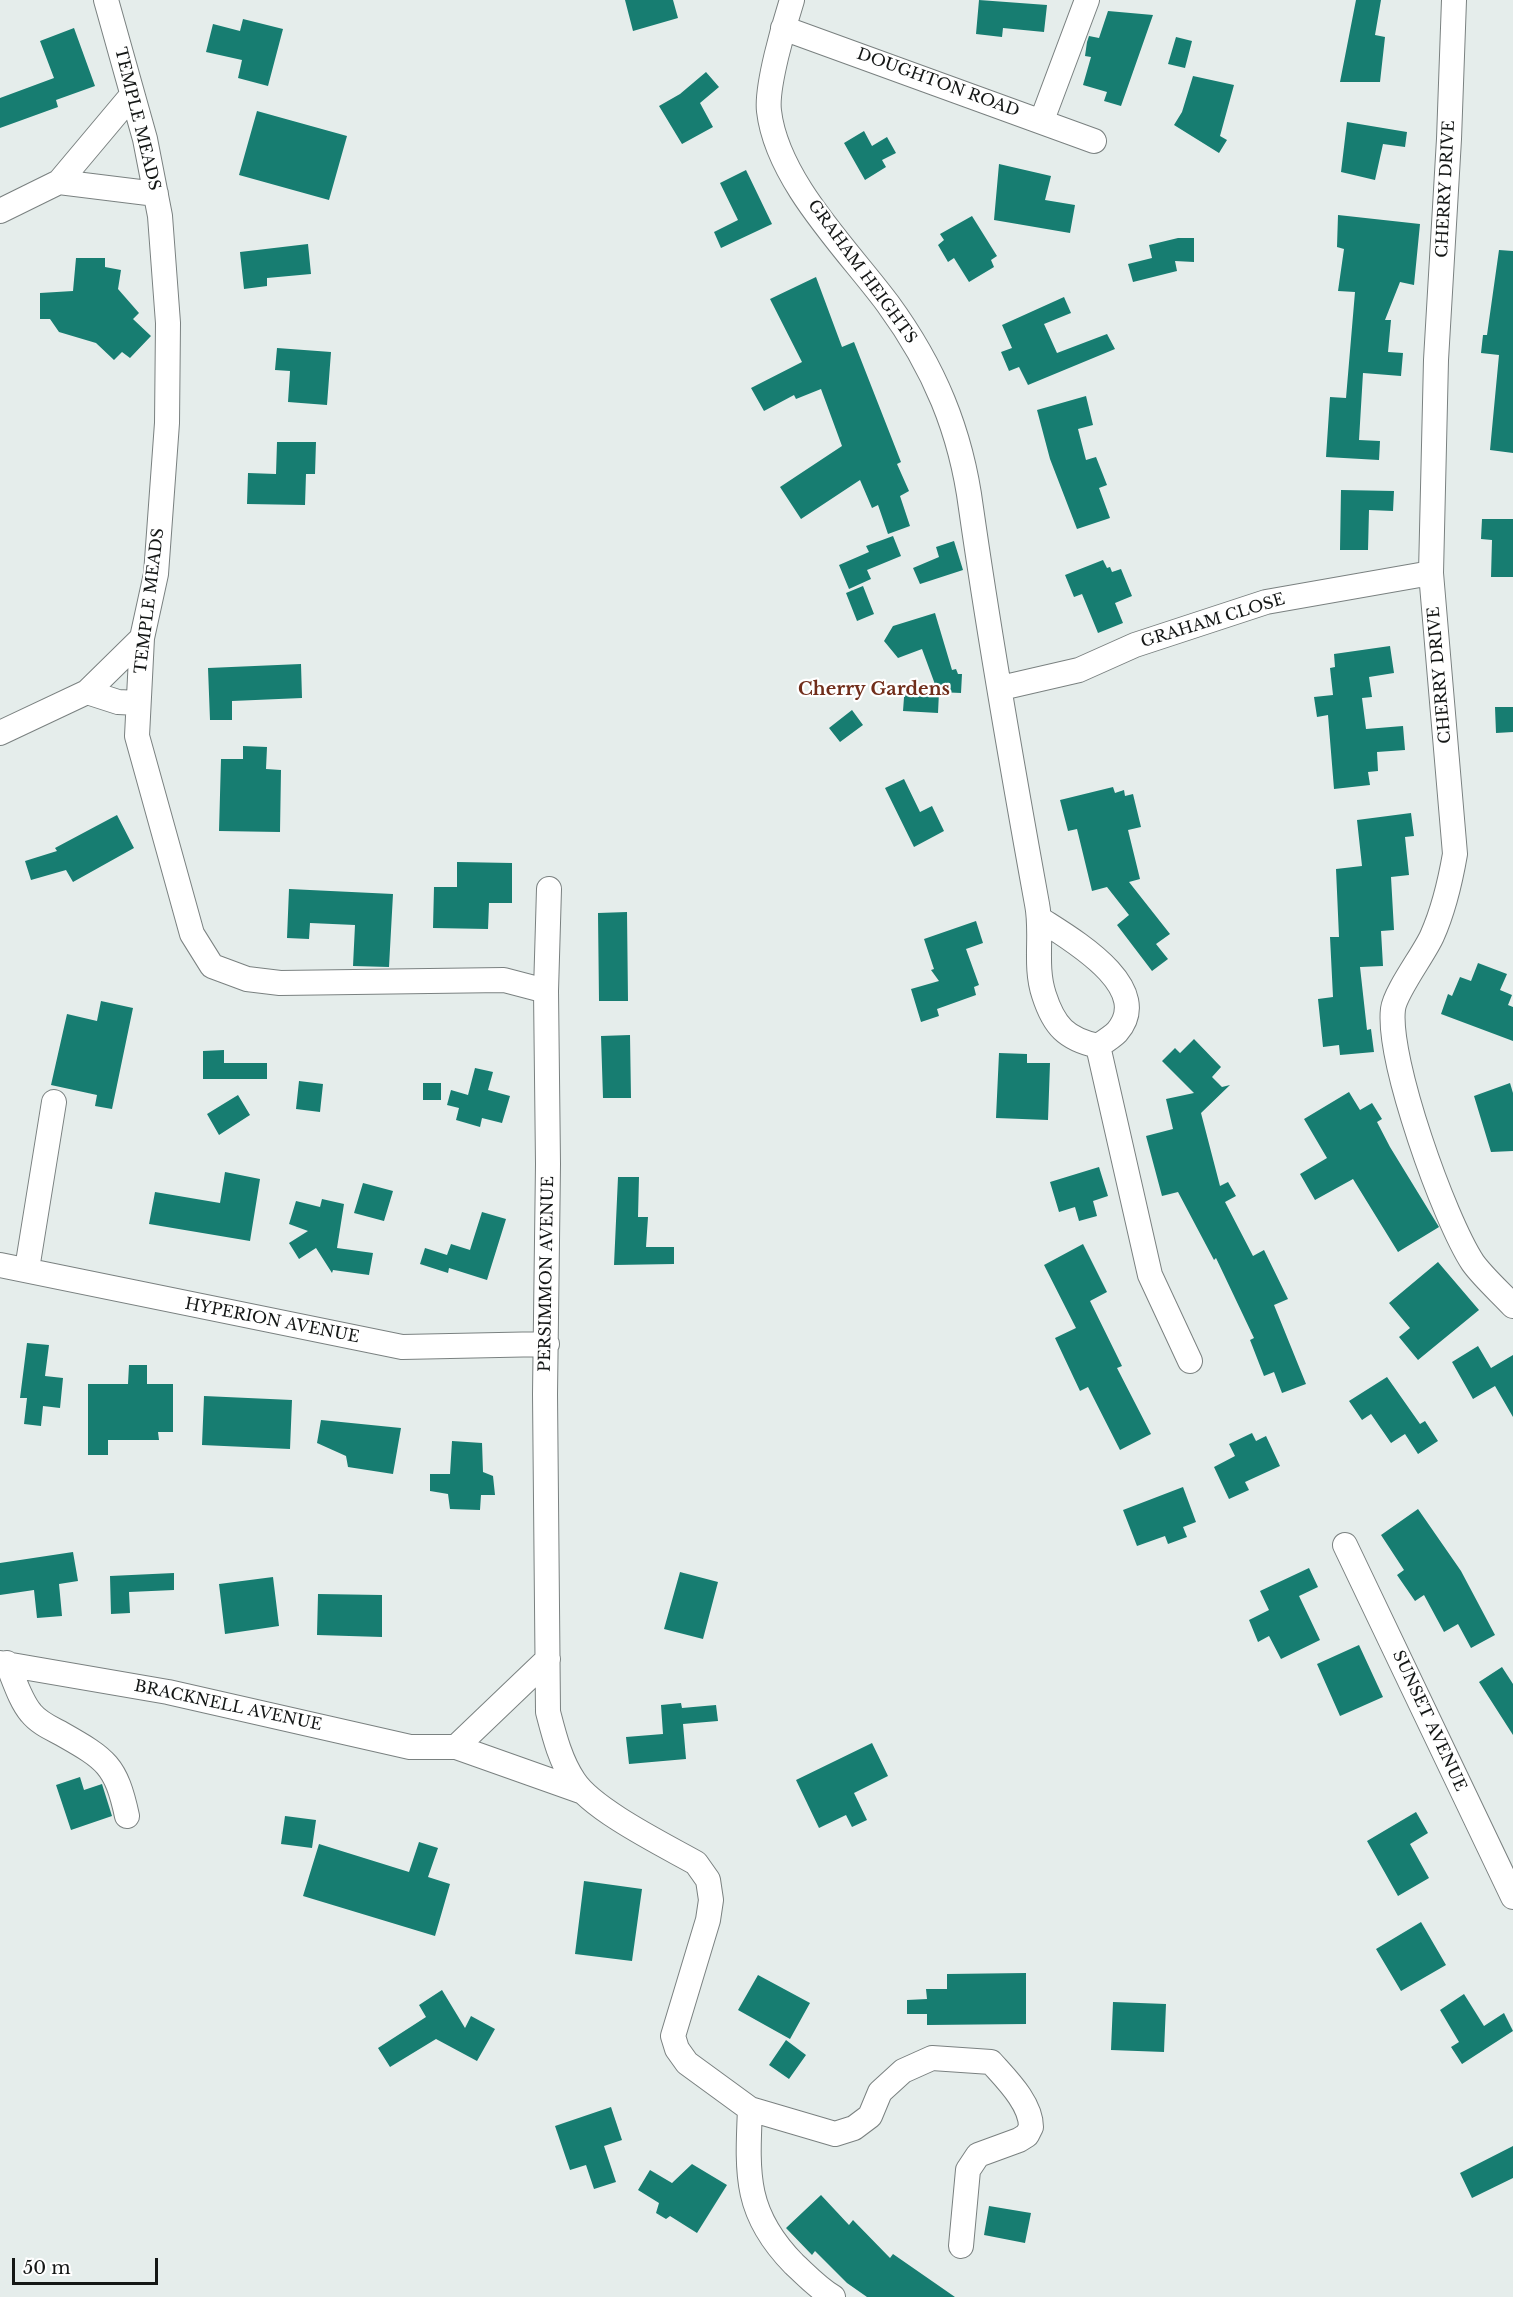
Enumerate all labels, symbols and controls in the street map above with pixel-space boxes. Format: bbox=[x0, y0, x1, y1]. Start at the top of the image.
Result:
street label: DOUGHTON ROAD bbox=[854, 45, 1022, 121]
street label: TEMPLE MEADS bbox=[110, 46, 164, 192]
street label: CHERRY DRIVE bbox=[1433, 120, 1459, 258]
street label: GRAHAM HEIGHTS bbox=[803, 196, 921, 348]
street label: TEMPLE MEADS bbox=[132, 527, 168, 675]
street label: GRAHAM CLOSE bbox=[1139, 590, 1287, 652]
street label: CHERRY DRIVE bbox=[1424, 606, 1456, 744]
district label: Cherry Gardens bbox=[798, 679, 950, 701]
street label: PERSIMMON AVENUE bbox=[536, 1176, 558, 1372]
street label: HYPERION AVENUE bbox=[183, 1295, 361, 1347]
street label: SUNSET AVENUE bbox=[1388, 1648, 1470, 1794]
street label: BRACKNELL AVENUE bbox=[133, 1677, 323, 1735]
scale bar bbox=[15, 2246, 160, 2284]
text: 50 m bbox=[23, 2257, 71, 2279]

